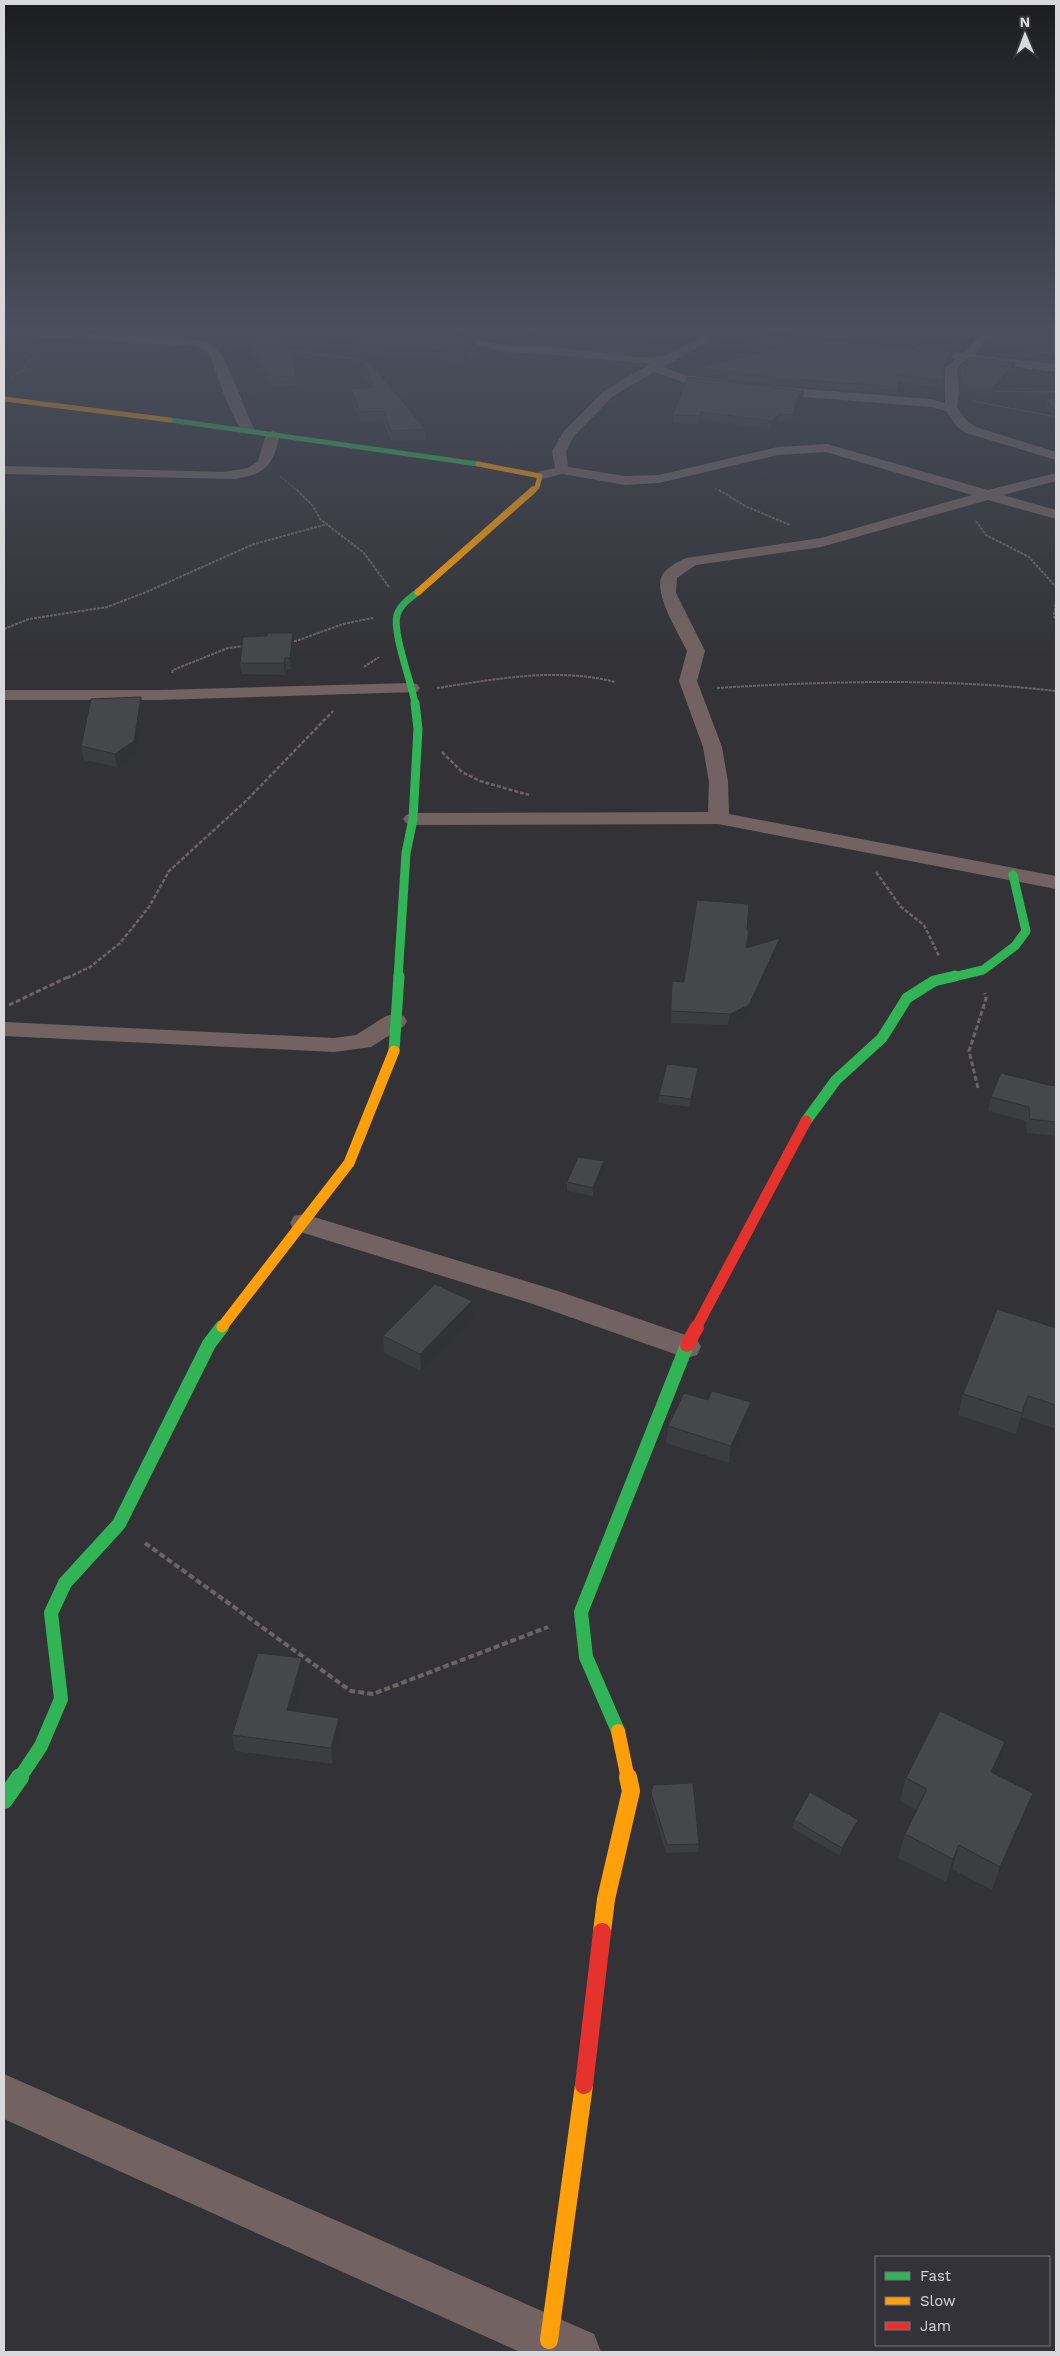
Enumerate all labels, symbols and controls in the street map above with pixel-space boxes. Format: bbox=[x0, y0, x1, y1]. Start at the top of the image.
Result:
north arrow bbox=[1000, 10, 1050, 60]
text: N bbox=[1019, 14, 1030, 30]
legend bbox=[875, 2256, 1050, 2346]
text: Fast bbox=[920, 2267, 952, 2285]
text: Slow bbox=[920, 2292, 956, 2310]
text: Jam bbox=[920, 2317, 951, 2335]

